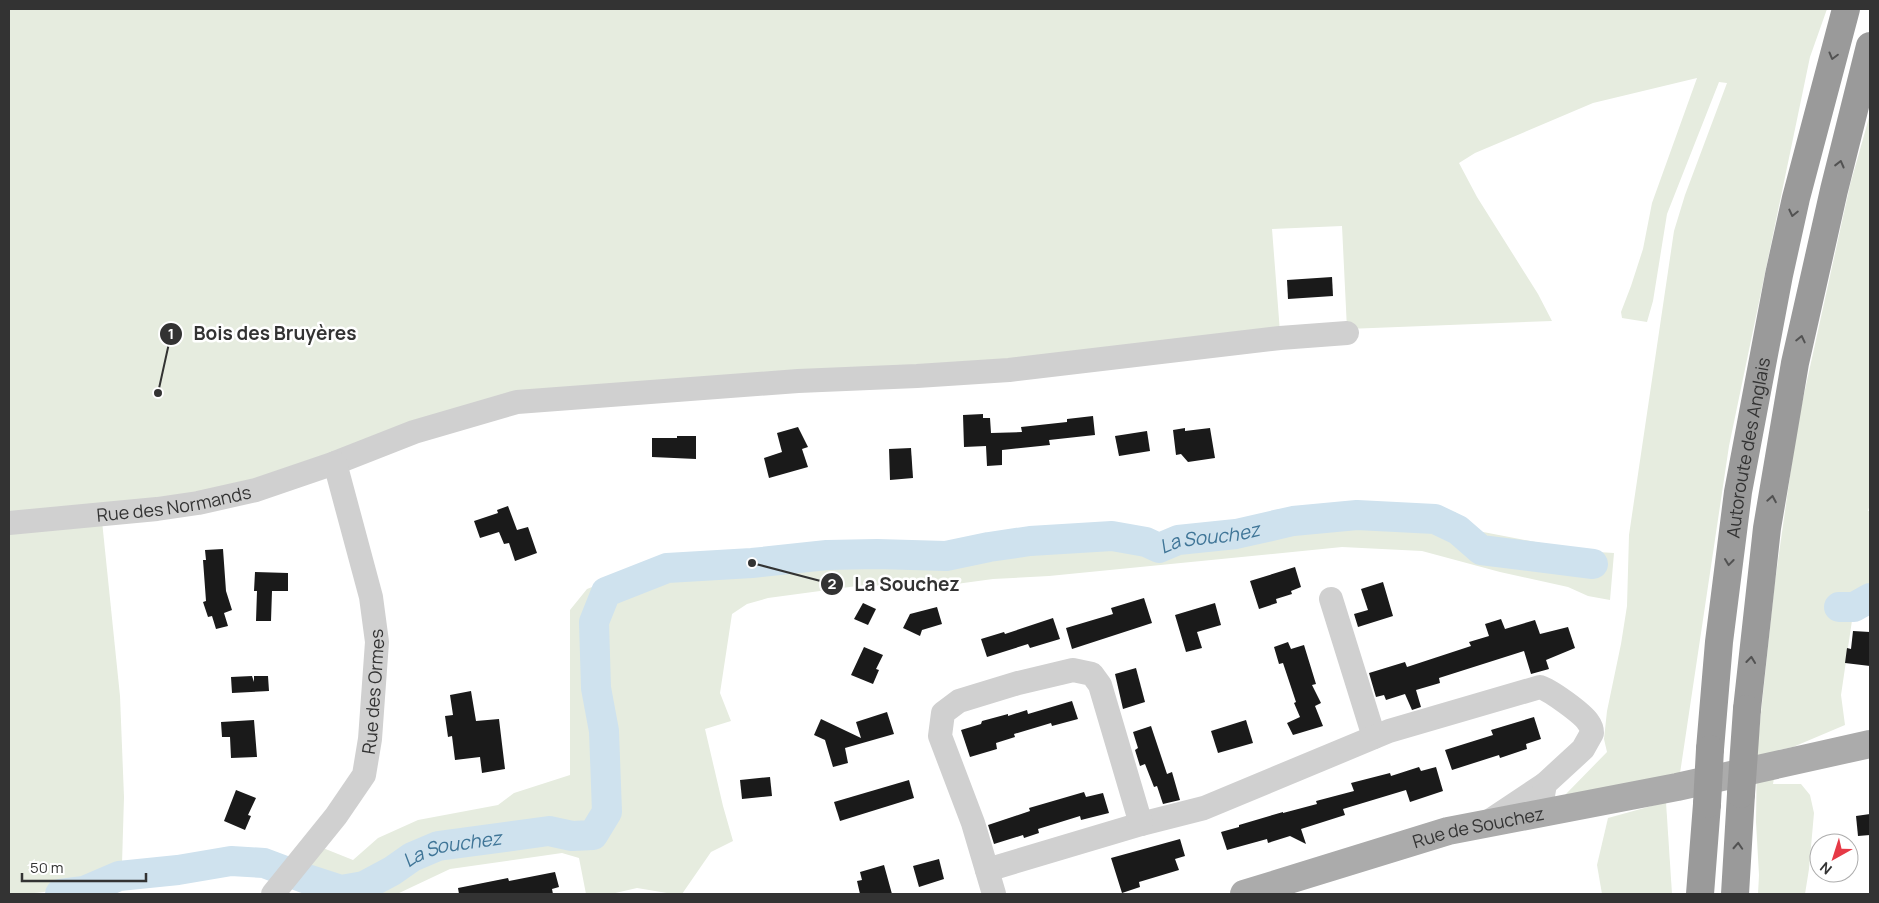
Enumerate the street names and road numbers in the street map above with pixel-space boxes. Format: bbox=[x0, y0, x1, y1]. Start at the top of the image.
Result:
street label: Autoroute des Anglais bbox=[1720, 355, 1775, 539]
street label: Rue des Normands bbox=[95, 480, 253, 527]
street label: Rue des Ormes bbox=[356, 628, 389, 756]
street label: Rue de Souchez bbox=[1409, 801, 1546, 853]

